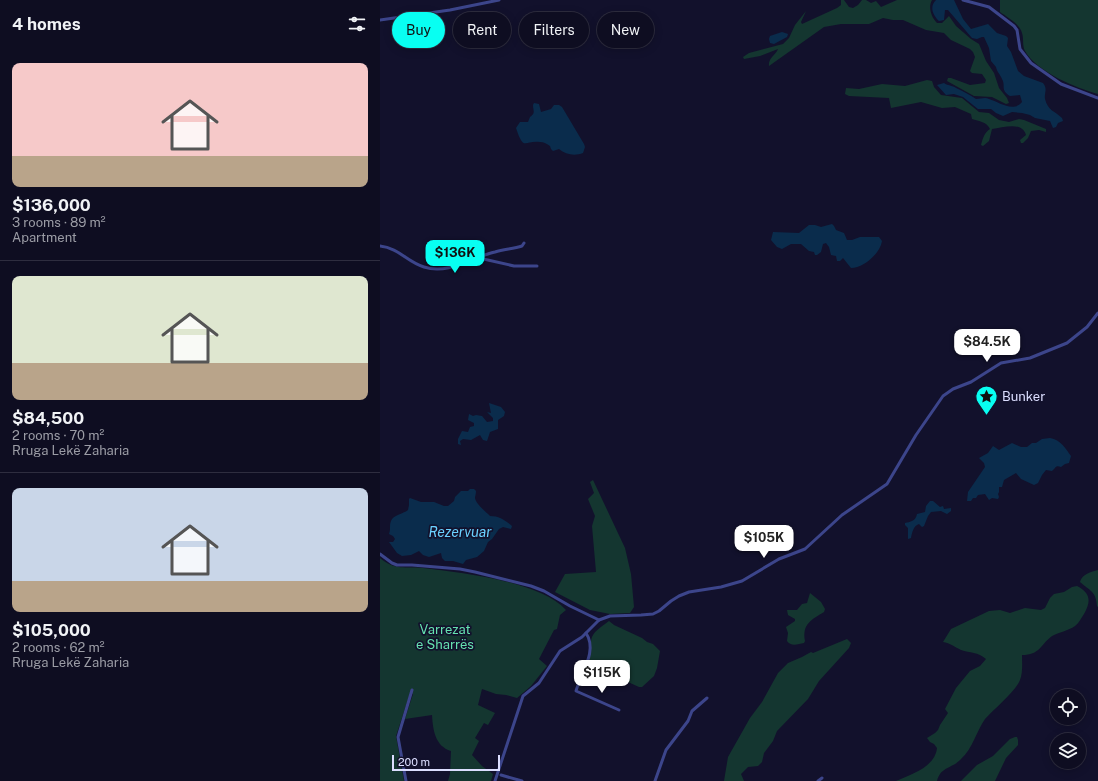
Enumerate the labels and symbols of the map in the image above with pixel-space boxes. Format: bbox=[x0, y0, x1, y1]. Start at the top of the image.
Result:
pin: $136K bbox=[427, 240, 483, 274]
pin: $84.5K bbox=[954, 329, 1020, 363]
place icon: Bunker bbox=[974, 383, 1000, 416]
place label: Bunker bbox=[1002, 389, 1045, 404]
water label: Rezervuar bbox=[428, 524, 492, 540]
pin: $105K bbox=[736, 525, 792, 559]
park label: Varrezat e Sharrës bbox=[416, 622, 474, 652]
pin: $115K bbox=[574, 660, 630, 694]
scale bar bbox=[392, 753, 500, 772]

